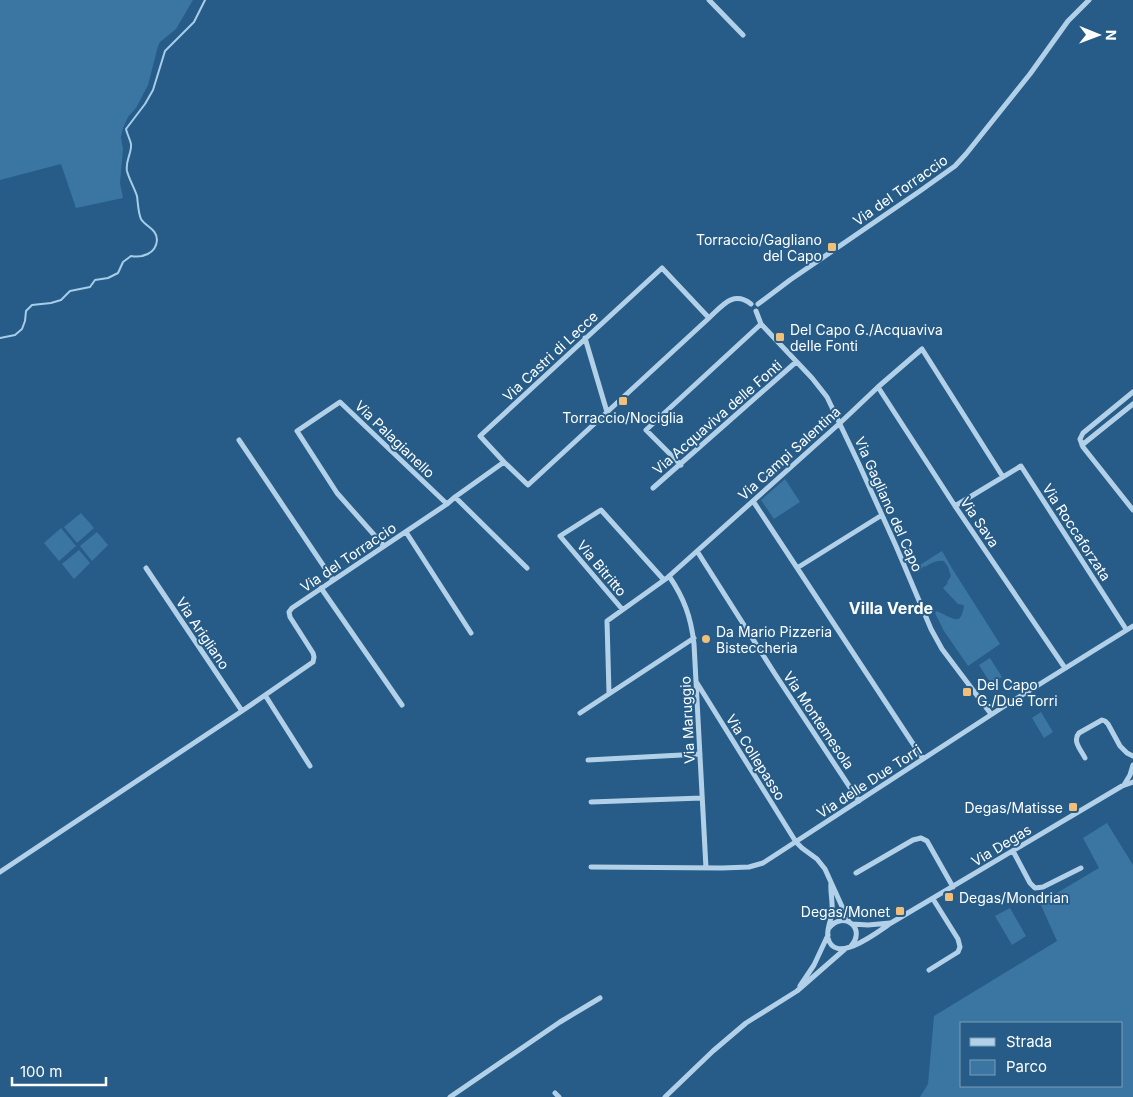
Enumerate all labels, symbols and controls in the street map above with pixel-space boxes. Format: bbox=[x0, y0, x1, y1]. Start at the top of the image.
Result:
north arrow bbox=[1073, 10, 1123, 60]
text: N bbox=[1103, 30, 1120, 41]
street label: Via del Torraccio bbox=[849, 151, 951, 229]
place label: Torraccio/Gagliano del Capo bbox=[696, 231, 822, 264]
marker: Torraccio/Gagliano del Capo bbox=[826, 241, 838, 253]
street label: Via Castri di Lecce bbox=[499, 308, 601, 404]
place label: Del Capo G./Acquaviva delle Fonti bbox=[790, 321, 943, 354]
marker: Del Capo G./Acquaviva delle Fonti bbox=[774, 331, 786, 343]
street label: Via Acquaviva delle Fonti bbox=[649, 356, 785, 478]
marker: Torraccio/Nociglia bbox=[617, 395, 629, 407]
street label: Via Palagianello bbox=[352, 397, 438, 481]
street label: Via Campi Salentina bbox=[734, 403, 844, 503]
place label: Torraccio/Nociglia bbox=[562, 409, 684, 426]
street label: Via Gagliano del Capo bbox=[852, 434, 926, 574]
street label: Via Roccaforzata bbox=[1039, 480, 1115, 584]
street label: Via Sava bbox=[957, 494, 1003, 550]
street label: Via del Torraccio bbox=[297, 519, 399, 595]
street label: Via Bitritto bbox=[574, 537, 630, 599]
street label: Via Arigliano bbox=[173, 594, 233, 672]
district label: Villa Verde bbox=[849, 598, 933, 618]
place label: Da Mario Pizzeria Bisteccheria bbox=[716, 623, 832, 656]
marker: Da Mario Pizzeria Bisteccheria bbox=[700, 633, 712, 645]
street label: Via Montemesola bbox=[780, 668, 858, 772]
street label: Via Maruggio bbox=[676, 676, 698, 764]
place label: Del Capo G./Due Torri bbox=[977, 676, 1058, 709]
marker: Del Capo G./Due Torri bbox=[961, 686, 973, 698]
street label: Via Collepasso bbox=[723, 711, 789, 803]
street label: Via delle Due Torri bbox=[813, 741, 925, 821]
place label: Degas/Matisse bbox=[964, 799, 1063, 816]
marker: Degas/Matisse bbox=[1067, 801, 1079, 813]
street label: Via Degas bbox=[968, 820, 1034, 870]
place label: Degas/Mondrian bbox=[959, 889, 1069, 906]
marker: Degas/Mondrian bbox=[943, 891, 955, 903]
place label: Degas/Monet bbox=[801, 903, 890, 920]
marker: Degas/Monet bbox=[894, 905, 906, 917]
legend bbox=[960, 1022, 1123, 1087]
text: Strada bbox=[1006, 1032, 1052, 1051]
scale bar bbox=[12, 1054, 106, 1086]
text: Parco bbox=[1006, 1057, 1047, 1076]
text: 100 m bbox=[20, 1062, 62, 1081]

